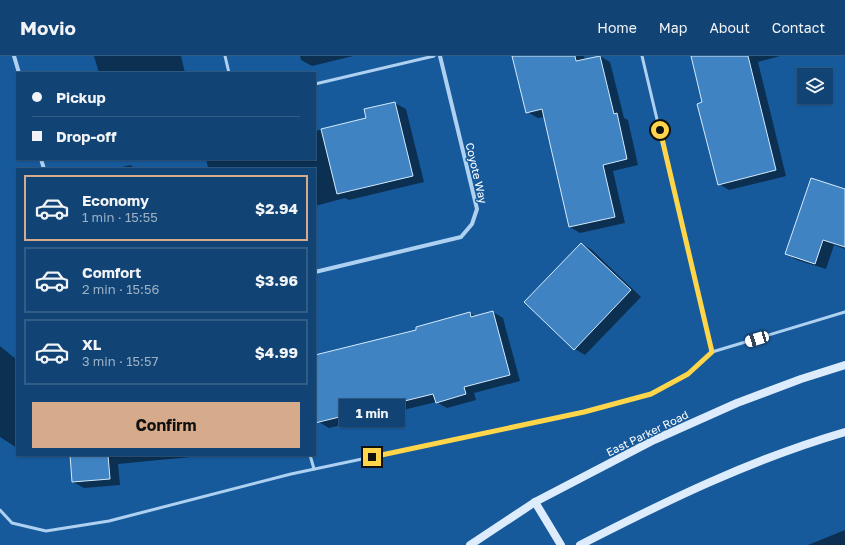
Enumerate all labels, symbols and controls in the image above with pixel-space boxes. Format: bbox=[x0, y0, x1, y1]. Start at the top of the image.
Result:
text: Movio bbox=[20, 16, 76, 39]
text: Home bbox=[597, 19, 637, 36]
text: Map bbox=[659, 19, 687, 36]
text: About bbox=[709, 19, 750, 36]
text: Contact bbox=[772, 19, 825, 36]
map controls bbox=[797, 68, 833, 104]
button: layers bbox=[797, 68, 833, 104]
text: Pickup bbox=[56, 88, 106, 106]
route start bbox=[651, 121, 669, 139]
text: Drop-off bbox=[56, 127, 116, 145]
street label: Coyote Way bbox=[464, 141, 490, 205]
icon: car bbox=[34, 190, 70, 226]
text: Economy bbox=[82, 191, 149, 209]
text: $2.94 bbox=[255, 199, 298, 217]
text: 1 min · 15:55 bbox=[82, 209, 158, 225]
icon: car bbox=[34, 262, 70, 298]
text: Comfort bbox=[82, 263, 141, 281]
text: $3.96 bbox=[255, 271, 298, 289]
text: 2 min · 15:56 bbox=[82, 281, 159, 297]
car bbox=[744, 330, 770, 348]
icon: car bbox=[34, 334, 70, 370]
text: XL bbox=[82, 335, 101, 353]
text: $4.99 bbox=[255, 343, 298, 361]
text: 3 min · 15:57 bbox=[82, 353, 158, 369]
callout: 1 min bbox=[339, 399, 405, 427]
button: Confirm bbox=[32, 402, 300, 448]
text: 1 min bbox=[356, 405, 388, 421]
street label: East Parker Road bbox=[604, 407, 690, 459]
route end bbox=[363, 448, 381, 466]

